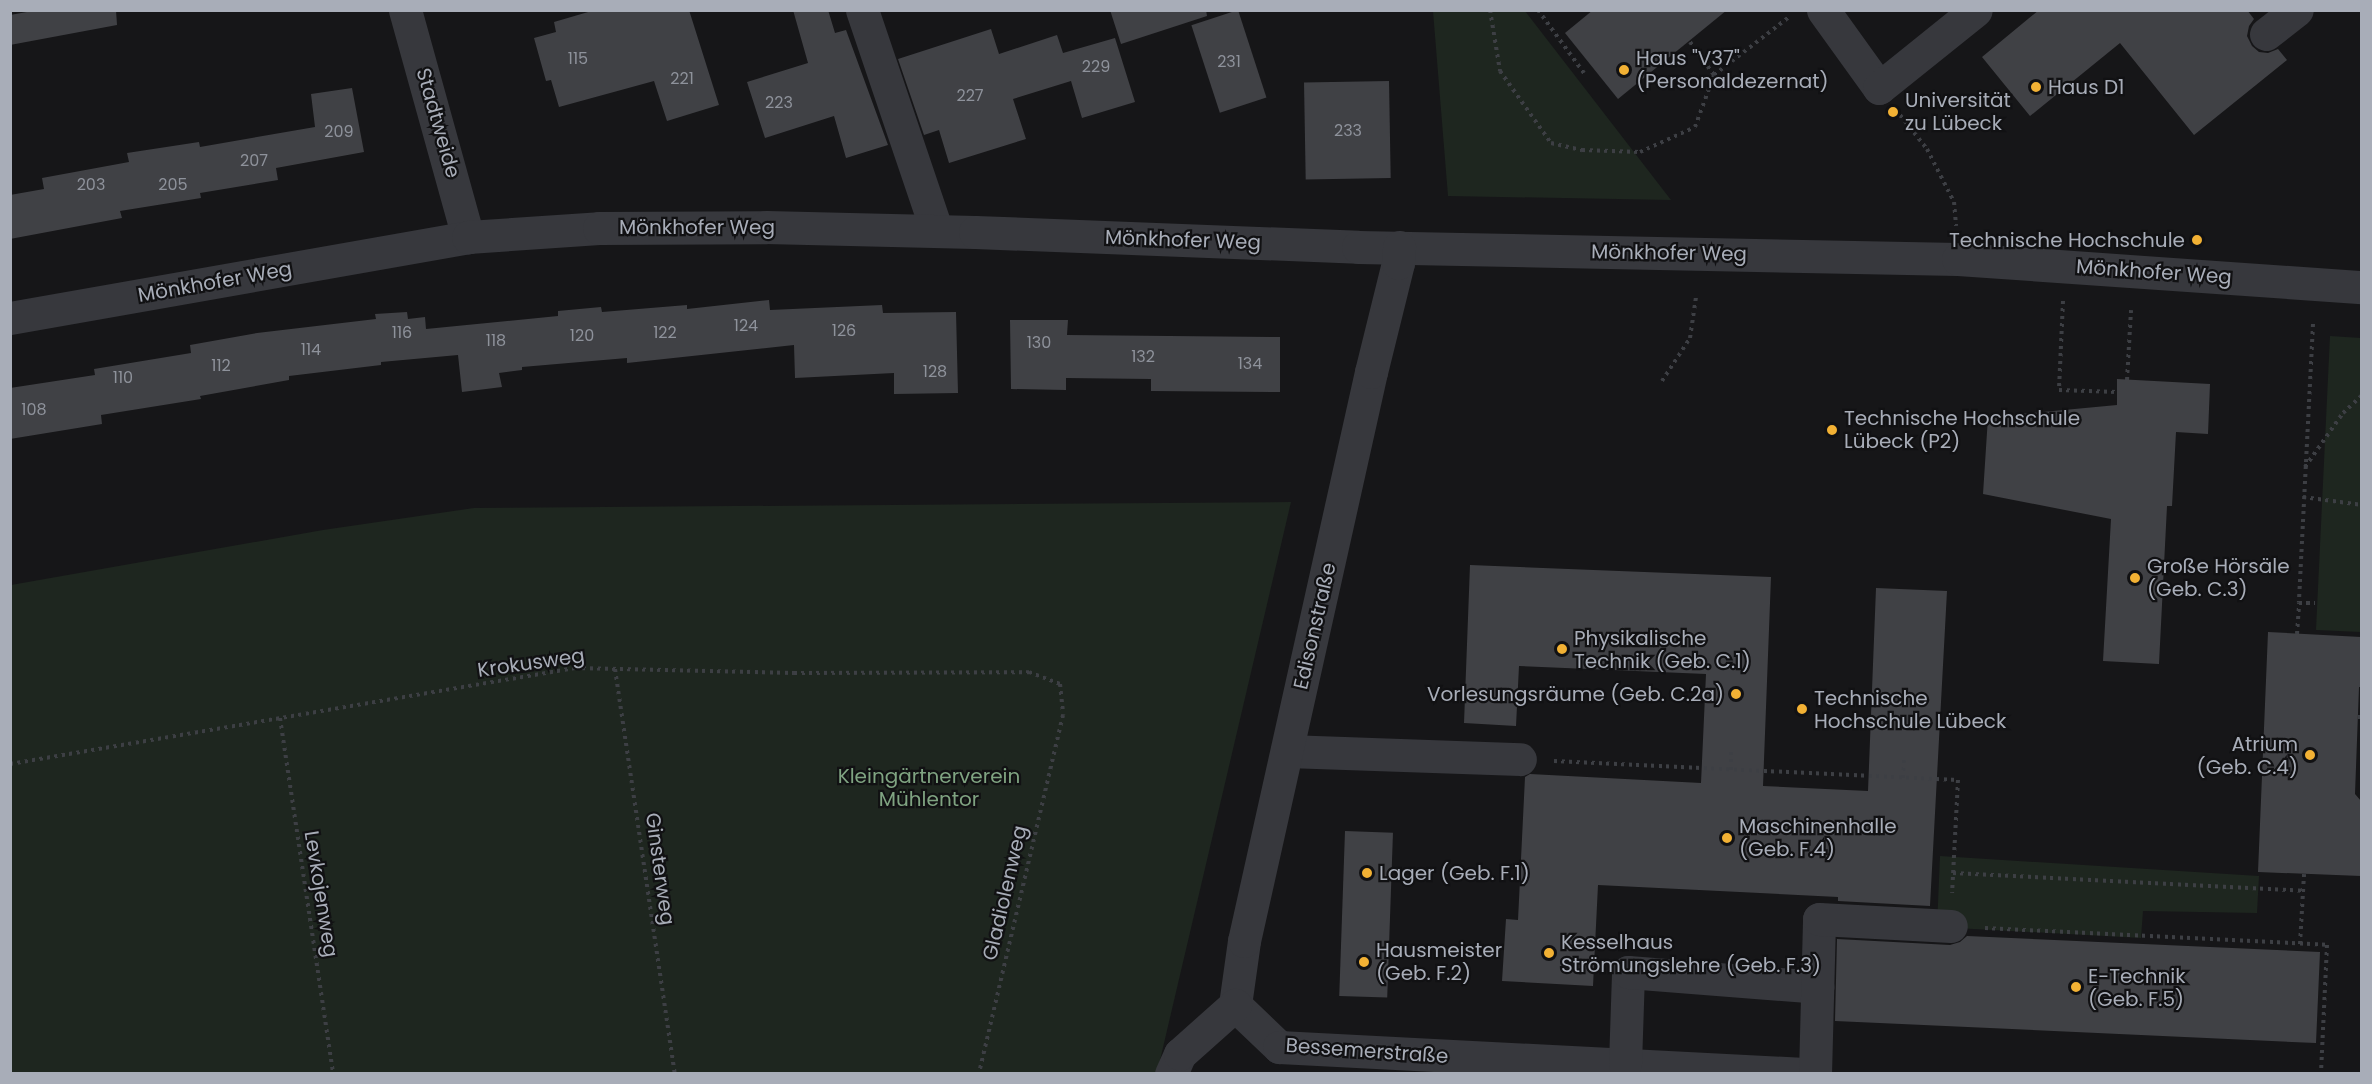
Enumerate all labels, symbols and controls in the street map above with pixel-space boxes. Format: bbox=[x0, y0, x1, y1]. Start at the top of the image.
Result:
place label: Haus "V37" (Personaldezernat) bbox=[1636, 46, 1829, 93]
house number: 115 bbox=[568, 49, 588, 69]
house number: 231 bbox=[1217, 52, 1241, 72]
house number: 229 bbox=[1082, 57, 1110, 77]
marker: Haus "V37" (Personaldezernat) bbox=[1617, 63, 1631, 77]
street label: Stadtweide bbox=[411, 65, 465, 181]
house number: 221 bbox=[670, 69, 694, 89]
place label: Haus D1 bbox=[2048, 75, 2124, 99]
marker: Haus D1 bbox=[2029, 80, 2043, 94]
house number: 227 bbox=[956, 86, 984, 106]
place label: Universität zu Lübeck bbox=[1905, 88, 2011, 135]
house number: 223 bbox=[765, 93, 793, 113]
marker: Universität zu Lübeck bbox=[1886, 105, 1900, 119]
house number: 233 bbox=[1334, 121, 1362, 141]
house number: 209 bbox=[324, 122, 354, 142]
house number: 207 bbox=[240, 151, 268, 171]
house number: 203 bbox=[77, 175, 105, 195]
house number: 205 bbox=[158, 175, 188, 195]
street label: Mönkhofer Weg bbox=[619, 215, 775, 239]
street label: Mönkhofer Weg bbox=[1105, 225, 1261, 255]
place label: Technische Hochschule bbox=[1949, 228, 2185, 252]
marker: Technische Hochschule bbox=[2190, 233, 2204, 247]
street label: Mönkhofer Weg bbox=[1591, 240, 1747, 266]
street label: Mönkhofer Weg bbox=[2075, 255, 2233, 289]
street label: Mönkhofer Weg bbox=[136, 257, 294, 307]
house number: 124 bbox=[734, 316, 758, 336]
house number: 126 bbox=[832, 321, 856, 341]
house number: 116 bbox=[392, 323, 412, 343]
house number: 122 bbox=[653, 323, 677, 343]
house number: 120 bbox=[570, 326, 594, 346]
house number: 118 bbox=[486, 331, 506, 351]
house number: 130 bbox=[1027, 333, 1051, 353]
house number: 114 bbox=[301, 340, 321, 360]
house number: 132 bbox=[1131, 347, 1155, 367]
house number: 134 bbox=[1238, 354, 1262, 374]
house number: 112 bbox=[211, 356, 231, 376]
house number: 128 bbox=[923, 362, 947, 382]
house number: 110 bbox=[113, 368, 133, 388]
house number: 108 bbox=[21, 400, 47, 420]
place label: Technische Hochschule Lübeck (P2) bbox=[1844, 406, 2080, 453]
marker: Technische Hochschule Lübeck (P2) bbox=[1825, 423, 1839, 437]
place label: Große Hörsäle (Geb. C.3) bbox=[2147, 554, 2290, 601]
street label: Edisonstraße bbox=[1289, 560, 1341, 692]
marker: Große Hörsäle (Geb. C.3) bbox=[2128, 571, 2142, 585]
place label: Physikalische Technik (Geb. C.1) bbox=[1574, 626, 1751, 673]
marker: Physikalische Technik (Geb. C.1) bbox=[1555, 642, 1569, 656]
street label: Krokusweg bbox=[476, 644, 586, 682]
place label: Vorlesungsräume (Geb. C.2a) bbox=[1427, 682, 1724, 706]
place label: Technische Hochschule Lübeck bbox=[1814, 686, 2006, 733]
marker: Vorlesungsräume (Geb. C.2a) bbox=[1729, 687, 1743, 701]
marker: Technische Hochschule Lübeck bbox=[1795, 702, 1809, 716]
place label: Atrium (Geb. C.4) bbox=[2197, 732, 2298, 779]
marker: Atrium (Geb. C.4) bbox=[2303, 748, 2317, 762]
park label: Kleingärtnerverein Mühlentor bbox=[838, 765, 1020, 812]
street label: Ginsterweg bbox=[640, 811, 680, 927]
place label: Maschinenhalle (Geb. F.4) bbox=[1739, 814, 1897, 861]
street label: Gladiolenweg bbox=[978, 823, 1032, 963]
street label: Levkojenweg bbox=[299, 829, 343, 959]
marker: Maschinenhalle (Geb. F.4) bbox=[1720, 831, 1734, 845]
place label: Lager (Geb. F.1) bbox=[1379, 861, 1530, 885]
marker: Lager (Geb. F.1) bbox=[1360, 866, 1374, 880]
place label: Kesselhaus Strömungslehre (Geb. F.3) bbox=[1561, 930, 1821, 977]
place label: Hausmeister (Geb. F.2) bbox=[1376, 939, 1502, 986]
marker: Kesselhaus Strömungslehre (Geb. F.3) bbox=[1542, 946, 1556, 960]
marker: Hausmeister (Geb. F.2) bbox=[1357, 955, 1371, 969]
place label: E-Technik (Geb. F.5) bbox=[2088, 964, 2185, 1011]
marker: E-Technik (Geb. F.5) bbox=[2069, 980, 2083, 994]
street label: Bessemerstraße bbox=[1285, 1033, 1449, 1069]

